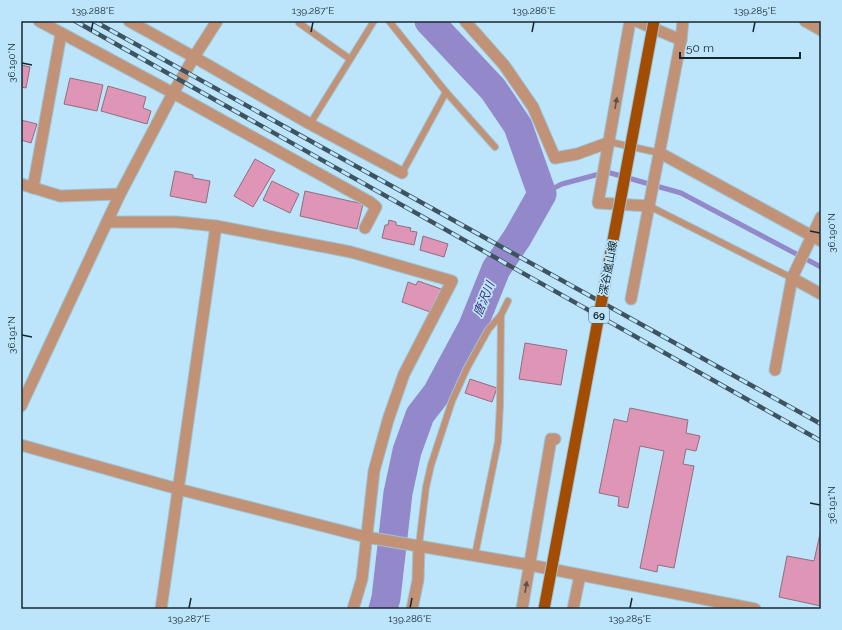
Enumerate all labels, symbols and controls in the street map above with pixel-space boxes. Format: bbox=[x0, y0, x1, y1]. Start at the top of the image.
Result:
text: 139.288°E bbox=[71, 5, 115, 16]
text: 139.287°E bbox=[292, 5, 334, 16]
text: 139.286°E bbox=[512, 5, 556, 16]
text: 139.285°E bbox=[734, 5, 776, 16]
scale bar bbox=[680, 34, 800, 60]
text: 50 m bbox=[686, 41, 714, 55]
text: 36.190°N bbox=[6, 43, 17, 83]
one-way arrow bbox=[613, 97, 619, 109]
text: 36.190°N bbox=[826, 213, 837, 253]
street label: 深谷嵐山線 bbox=[597, 240, 620, 296]
water label: 唐沢川 bbox=[471, 278, 498, 318]
road number: 69 bbox=[589, 307, 609, 323]
text: 36.191°N bbox=[6, 316, 17, 354]
text: 36.191°N bbox=[826, 486, 837, 524]
one-way arrow bbox=[523, 581, 529, 593]
text: 139.287°E bbox=[168, 613, 210, 624]
text: 139.286°E bbox=[388, 613, 432, 624]
text: 139.285°E bbox=[609, 613, 651, 624]

